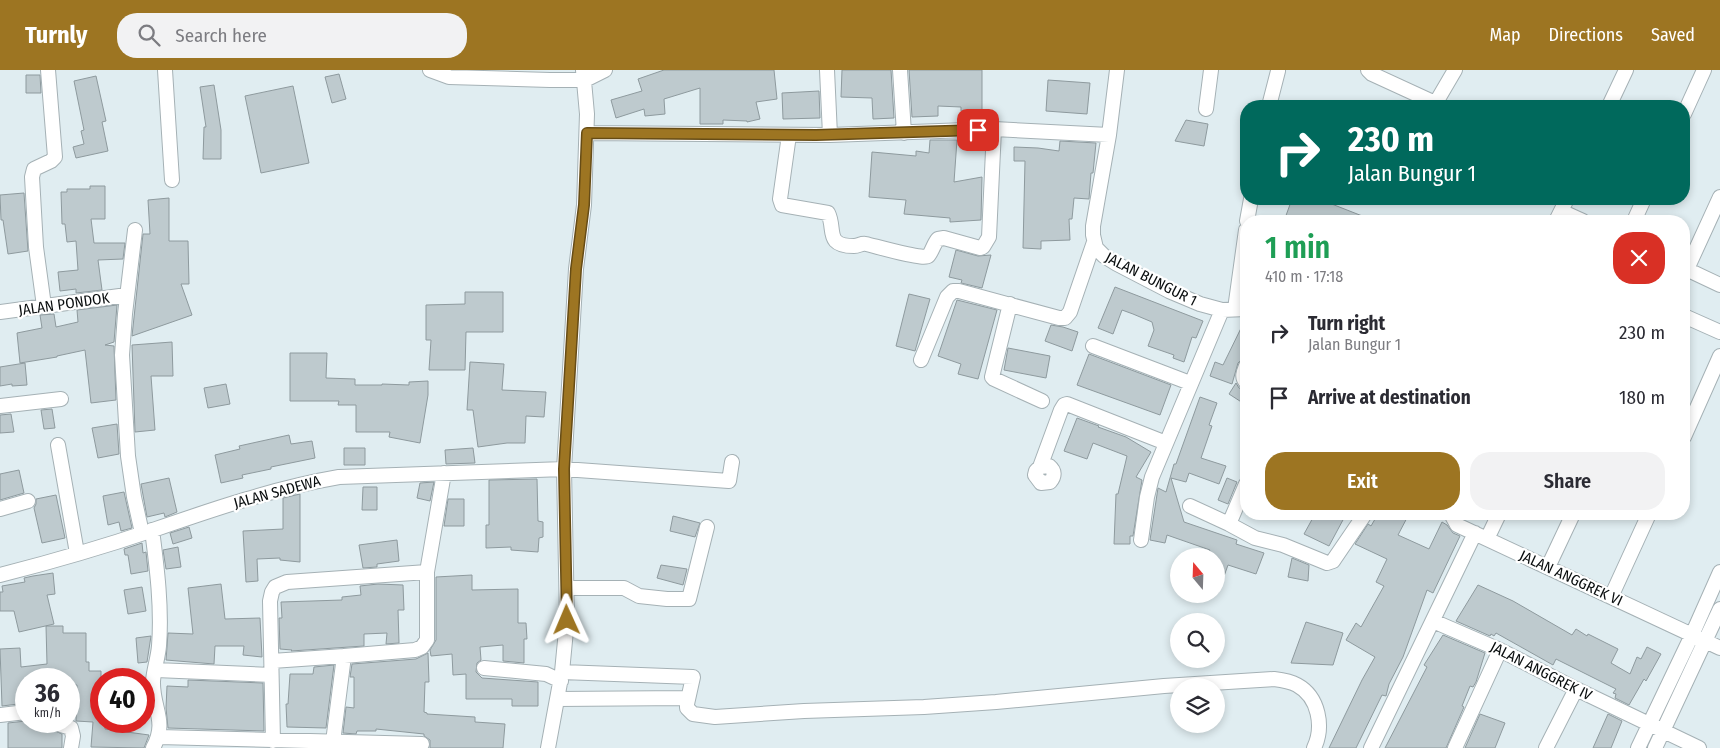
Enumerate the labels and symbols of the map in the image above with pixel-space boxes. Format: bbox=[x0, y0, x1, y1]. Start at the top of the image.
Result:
pin bbox=[957, 109, 999, 151]
street label: JALAN BUNGUR 1 bbox=[1102, 248, 1200, 310]
street label: JALAN PONDOK bbox=[17, 289, 111, 319]
street label: JALAN SADEWA bbox=[232, 472, 323, 512]
street label: JALAN ANGGREK VI bbox=[1517, 546, 1625, 610]
north arrow bbox=[1170, 548, 1225, 602]
position arrow bbox=[540, 593, 592, 645]
street label: JALAN ANGGREK IV bbox=[1487, 638, 1595, 705]
speed limit sign: 40 bbox=[90, 668, 155, 733]

